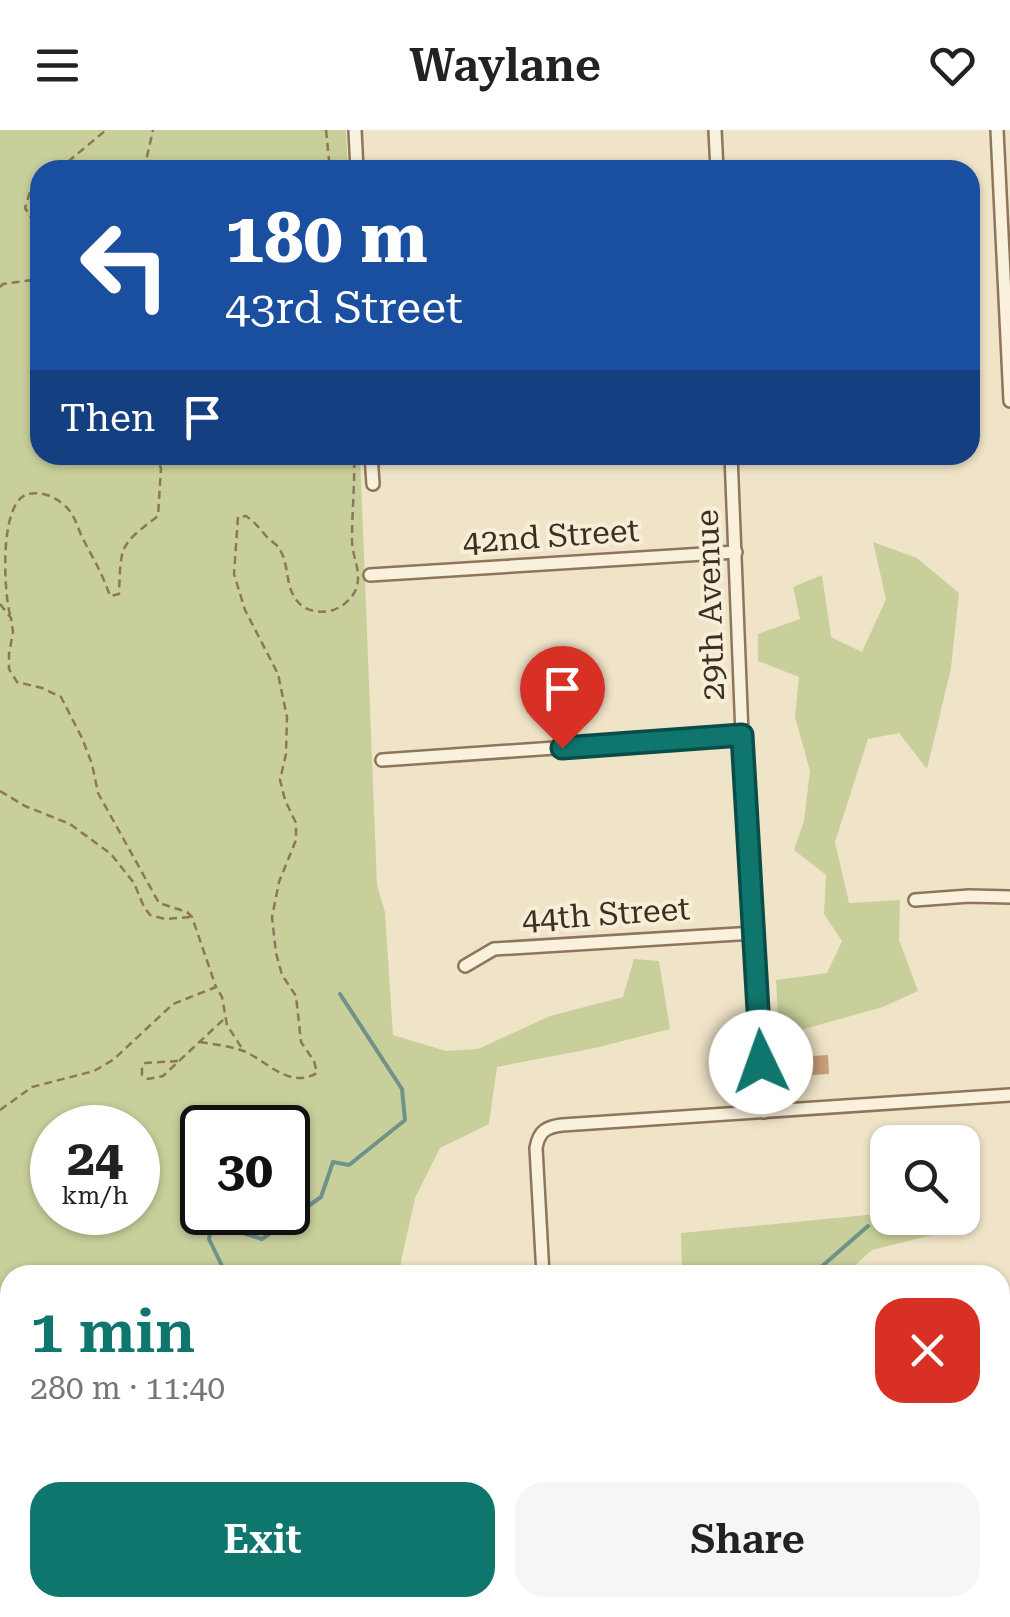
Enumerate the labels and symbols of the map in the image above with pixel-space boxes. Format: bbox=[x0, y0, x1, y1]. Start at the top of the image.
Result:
street label: 29th Avenue bbox=[688, 509, 732, 701]
street label: 42nd Street bbox=[461, 511, 641, 561]
pin bbox=[520, 646, 605, 749]
street label: 44th Street bbox=[521, 889, 691, 939]
position arrow bbox=[709, 1010, 813, 1114]
speed limit sign: 30 bbox=[180, 1105, 310, 1235]

